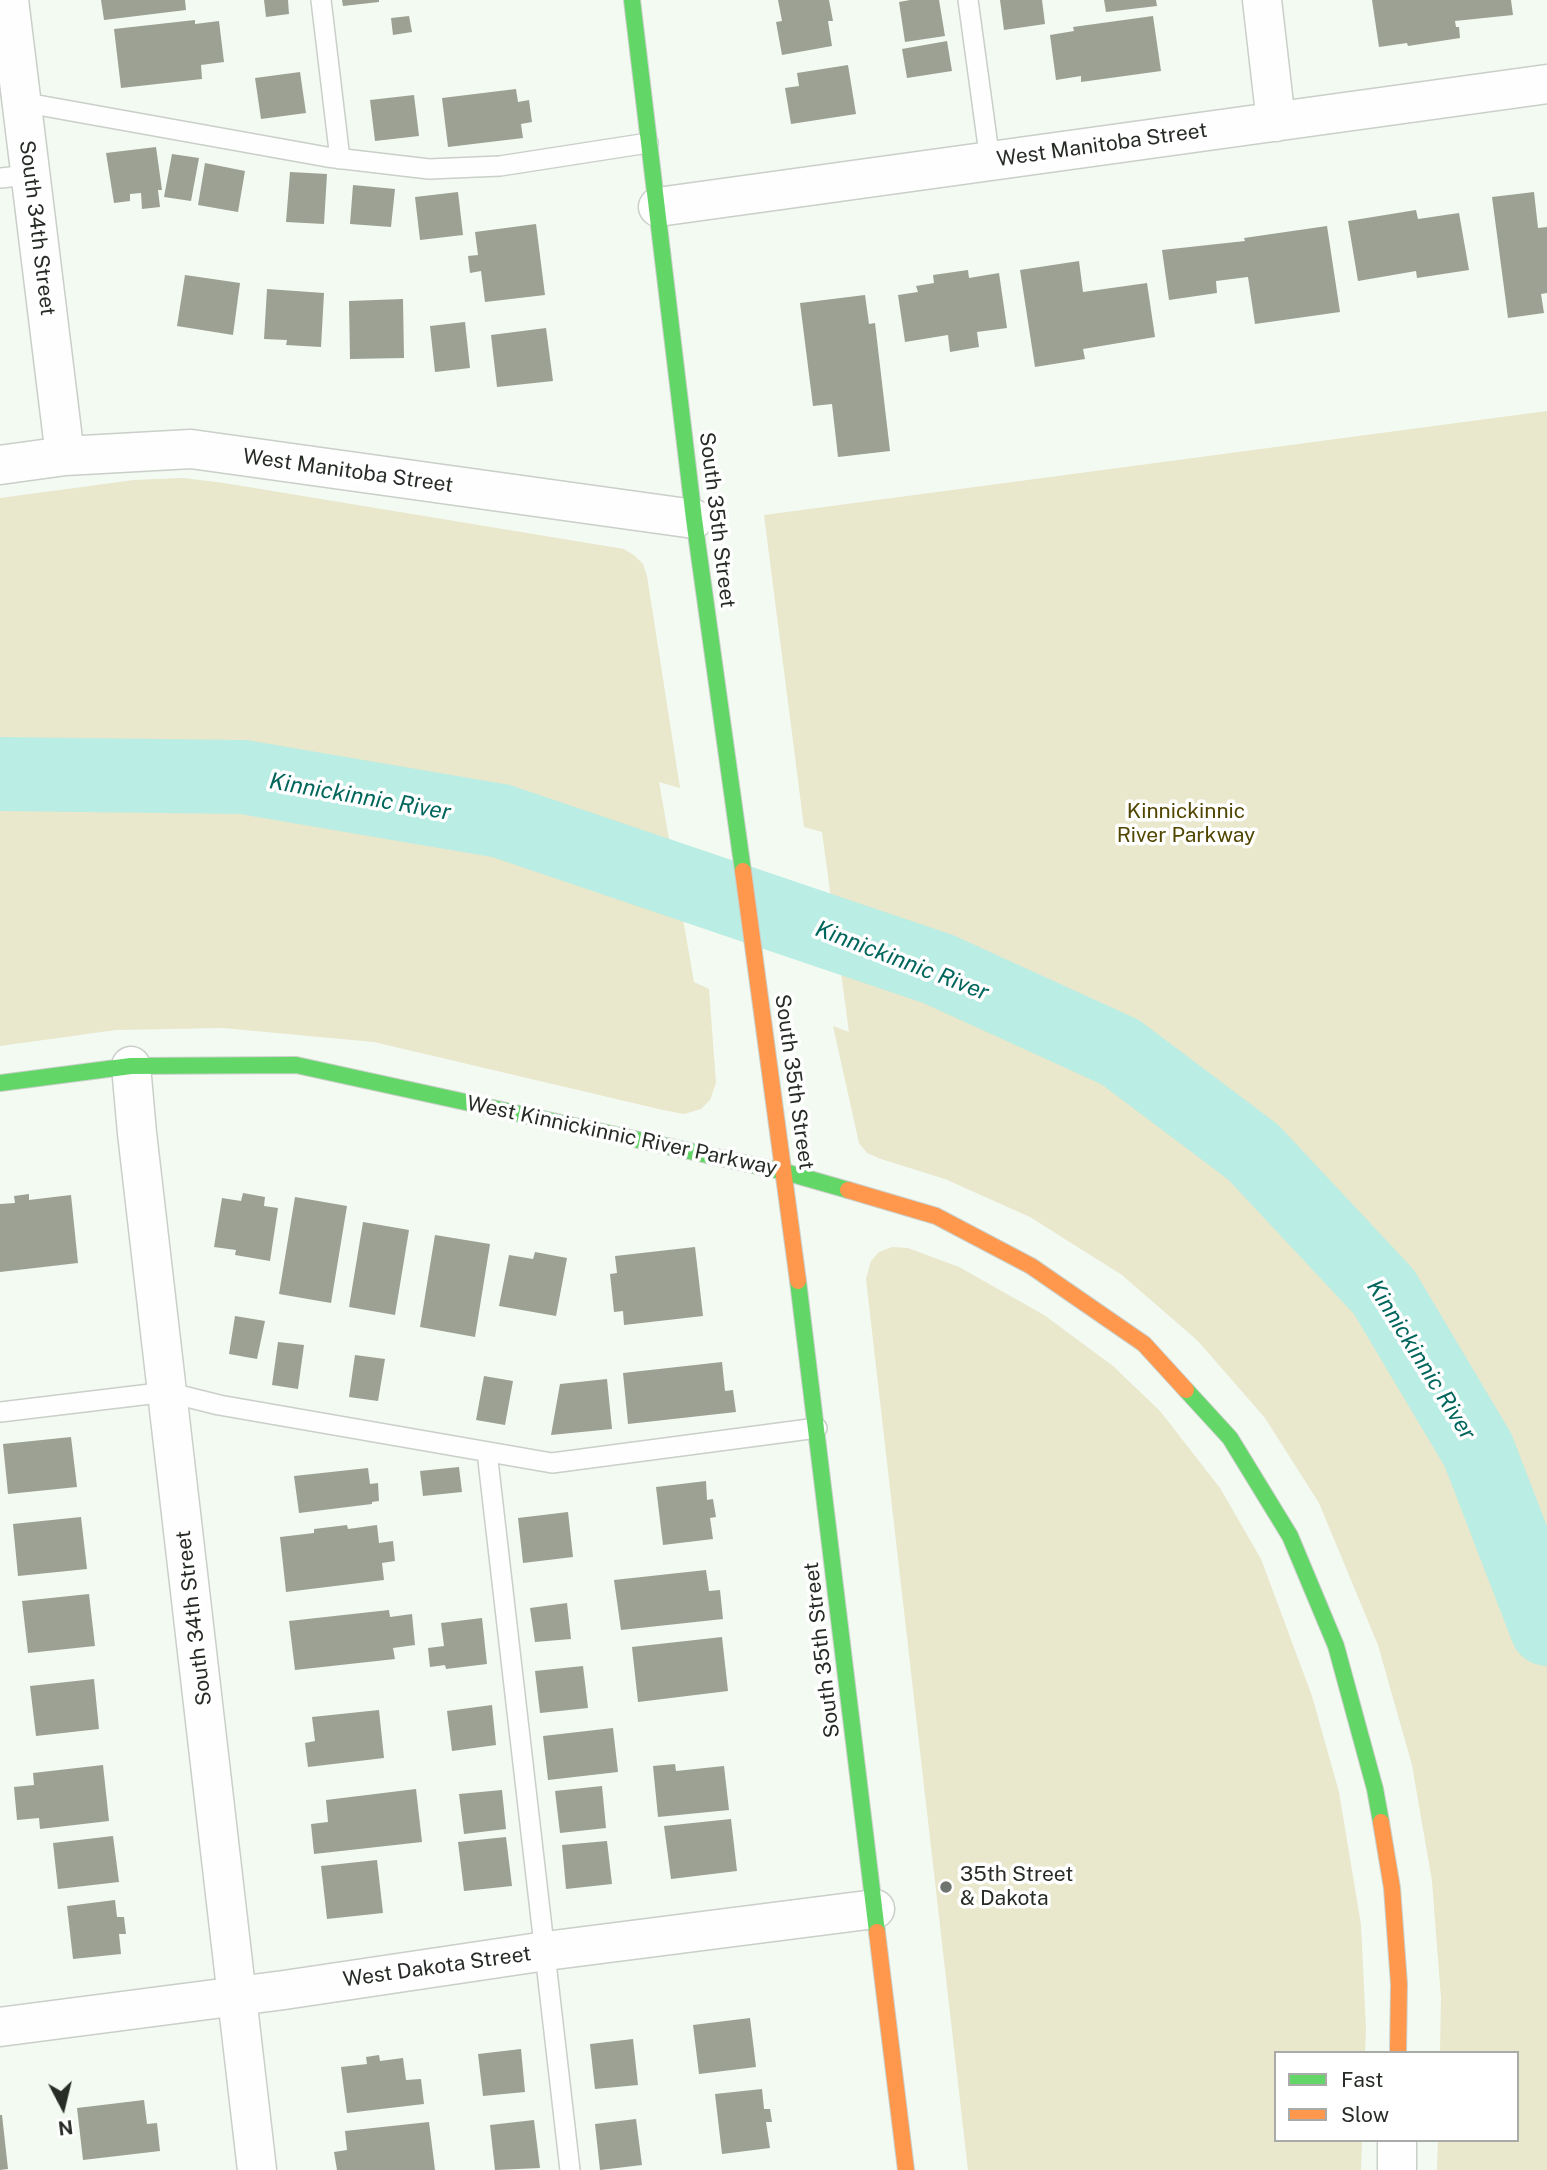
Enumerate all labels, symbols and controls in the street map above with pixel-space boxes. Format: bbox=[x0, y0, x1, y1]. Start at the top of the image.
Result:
street label: West Manitoba Street bbox=[995, 118, 1209, 172]
street label: South 34th Street bbox=[14, 139, 60, 317]
street label: South 35th Street bbox=[694, 431, 740, 609]
street label: West Manitoba Street bbox=[241, 444, 455, 498]
water label: Kinnickinnic River bbox=[267, 767, 453, 827]
park label: Kinnickinnic River Parkway bbox=[1117, 799, 1255, 849]
water label: Kinnickinnic River bbox=[811, 915, 993, 1007]
street label: South 35th Street bbox=[769, 993, 819, 1171]
street label: West Kinnickinnic River Parkway bbox=[465, 1091, 779, 1181]
water label: Kinnickinnic River bbox=[1361, 1275, 1481, 1445]
street label: South 34th Street bbox=[171, 1529, 217, 1707]
street label: South 35th Street bbox=[799, 1561, 845, 1739]
place label: 35th Street & Dakota bbox=[960, 1862, 1073, 1912]
marker: 35th Street & Dakota bbox=[938, 1879, 954, 1895]
street label: West Dakota Street bbox=[341, 1941, 533, 1993]
legend bbox=[1274, 2051, 1519, 2142]
text: Fast bbox=[1341, 2067, 1383, 2092]
north arrow bbox=[28, 2072, 98, 2142]
text: Slow bbox=[1341, 2102, 1389, 2127]
text: N bbox=[57, 2116, 74, 2140]

